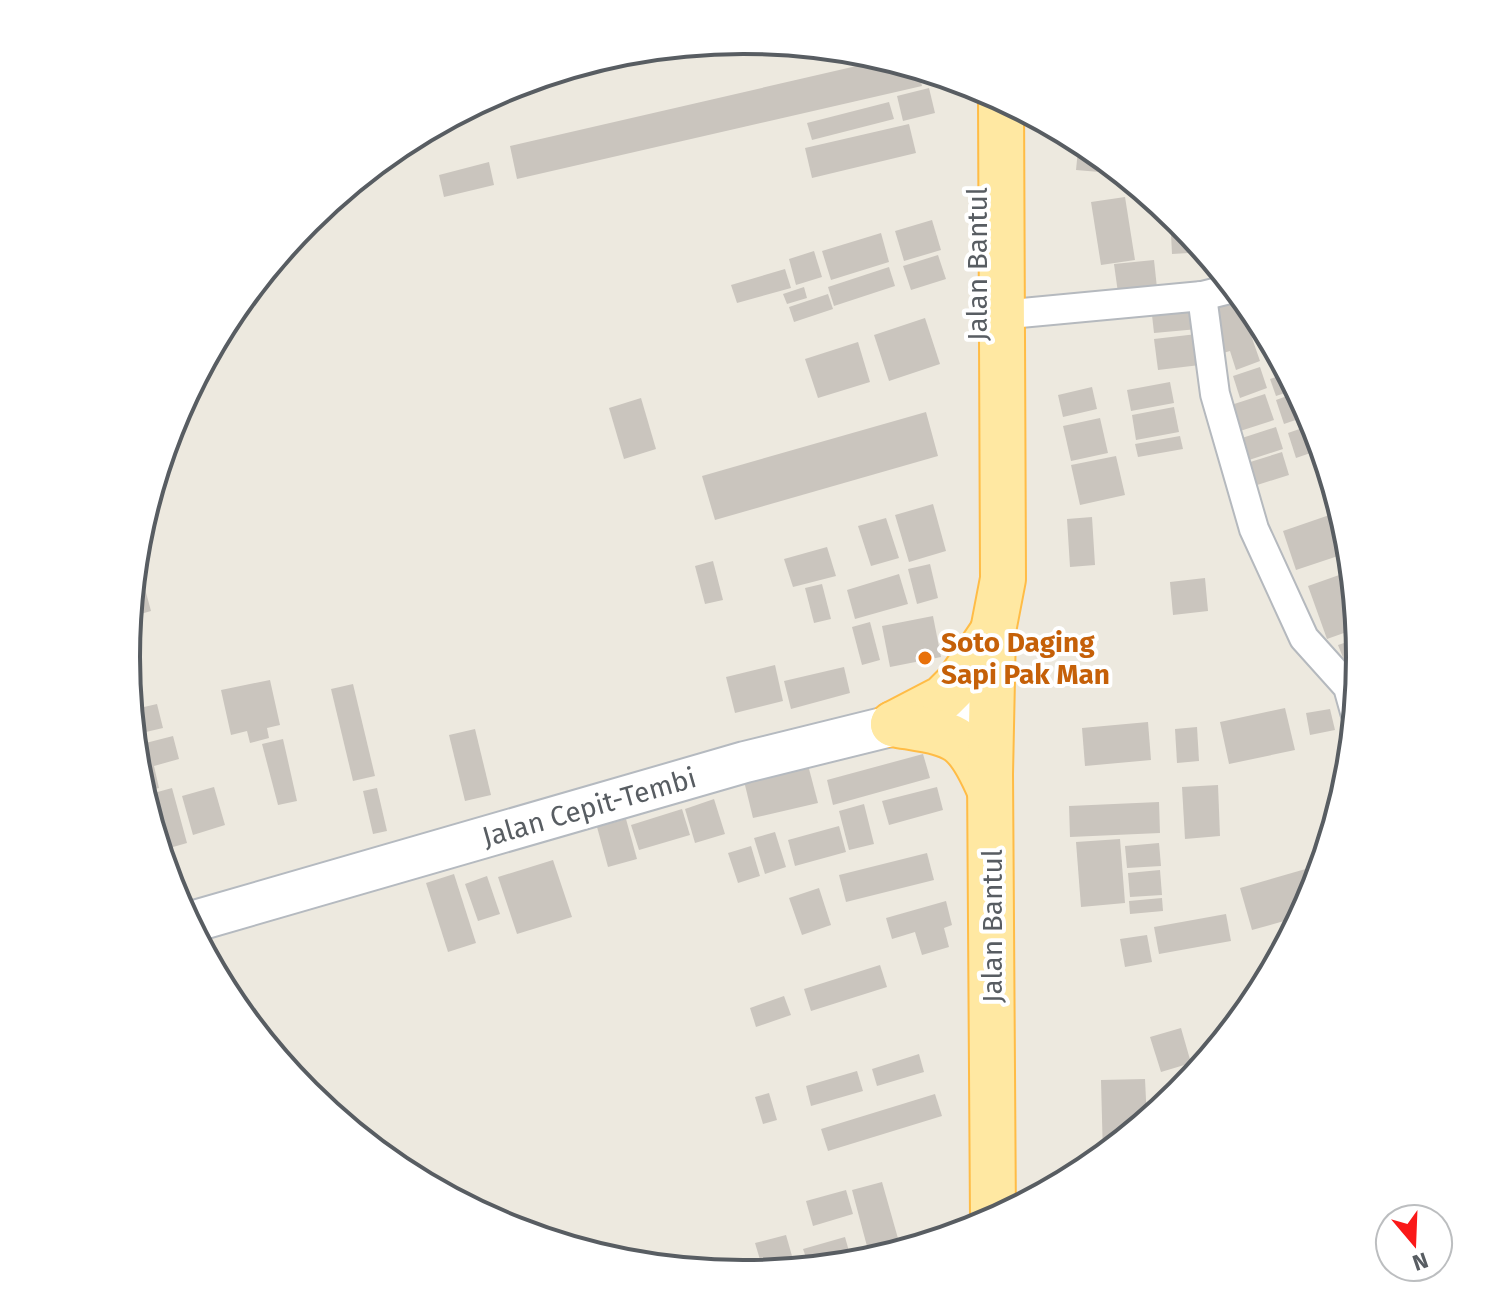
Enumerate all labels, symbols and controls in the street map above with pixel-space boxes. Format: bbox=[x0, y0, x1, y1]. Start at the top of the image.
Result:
street label: Jalan Bantul bbox=[961, 187, 994, 341]
place label: Soto Daging Sapi Pak Man bbox=[941, 626, 1110, 691]
marker: Soto Daging Sapi Pak Man bbox=[916, 649, 934, 667]
street label: Jalan Cepit-Tembi bbox=[478, 761, 700, 854]
street label: Jalan Bantul bbox=[976, 849, 1009, 1003]
north arrow bbox=[1374, 1203, 1454, 1283]
text: N bbox=[1409, 1246, 1432, 1277]

